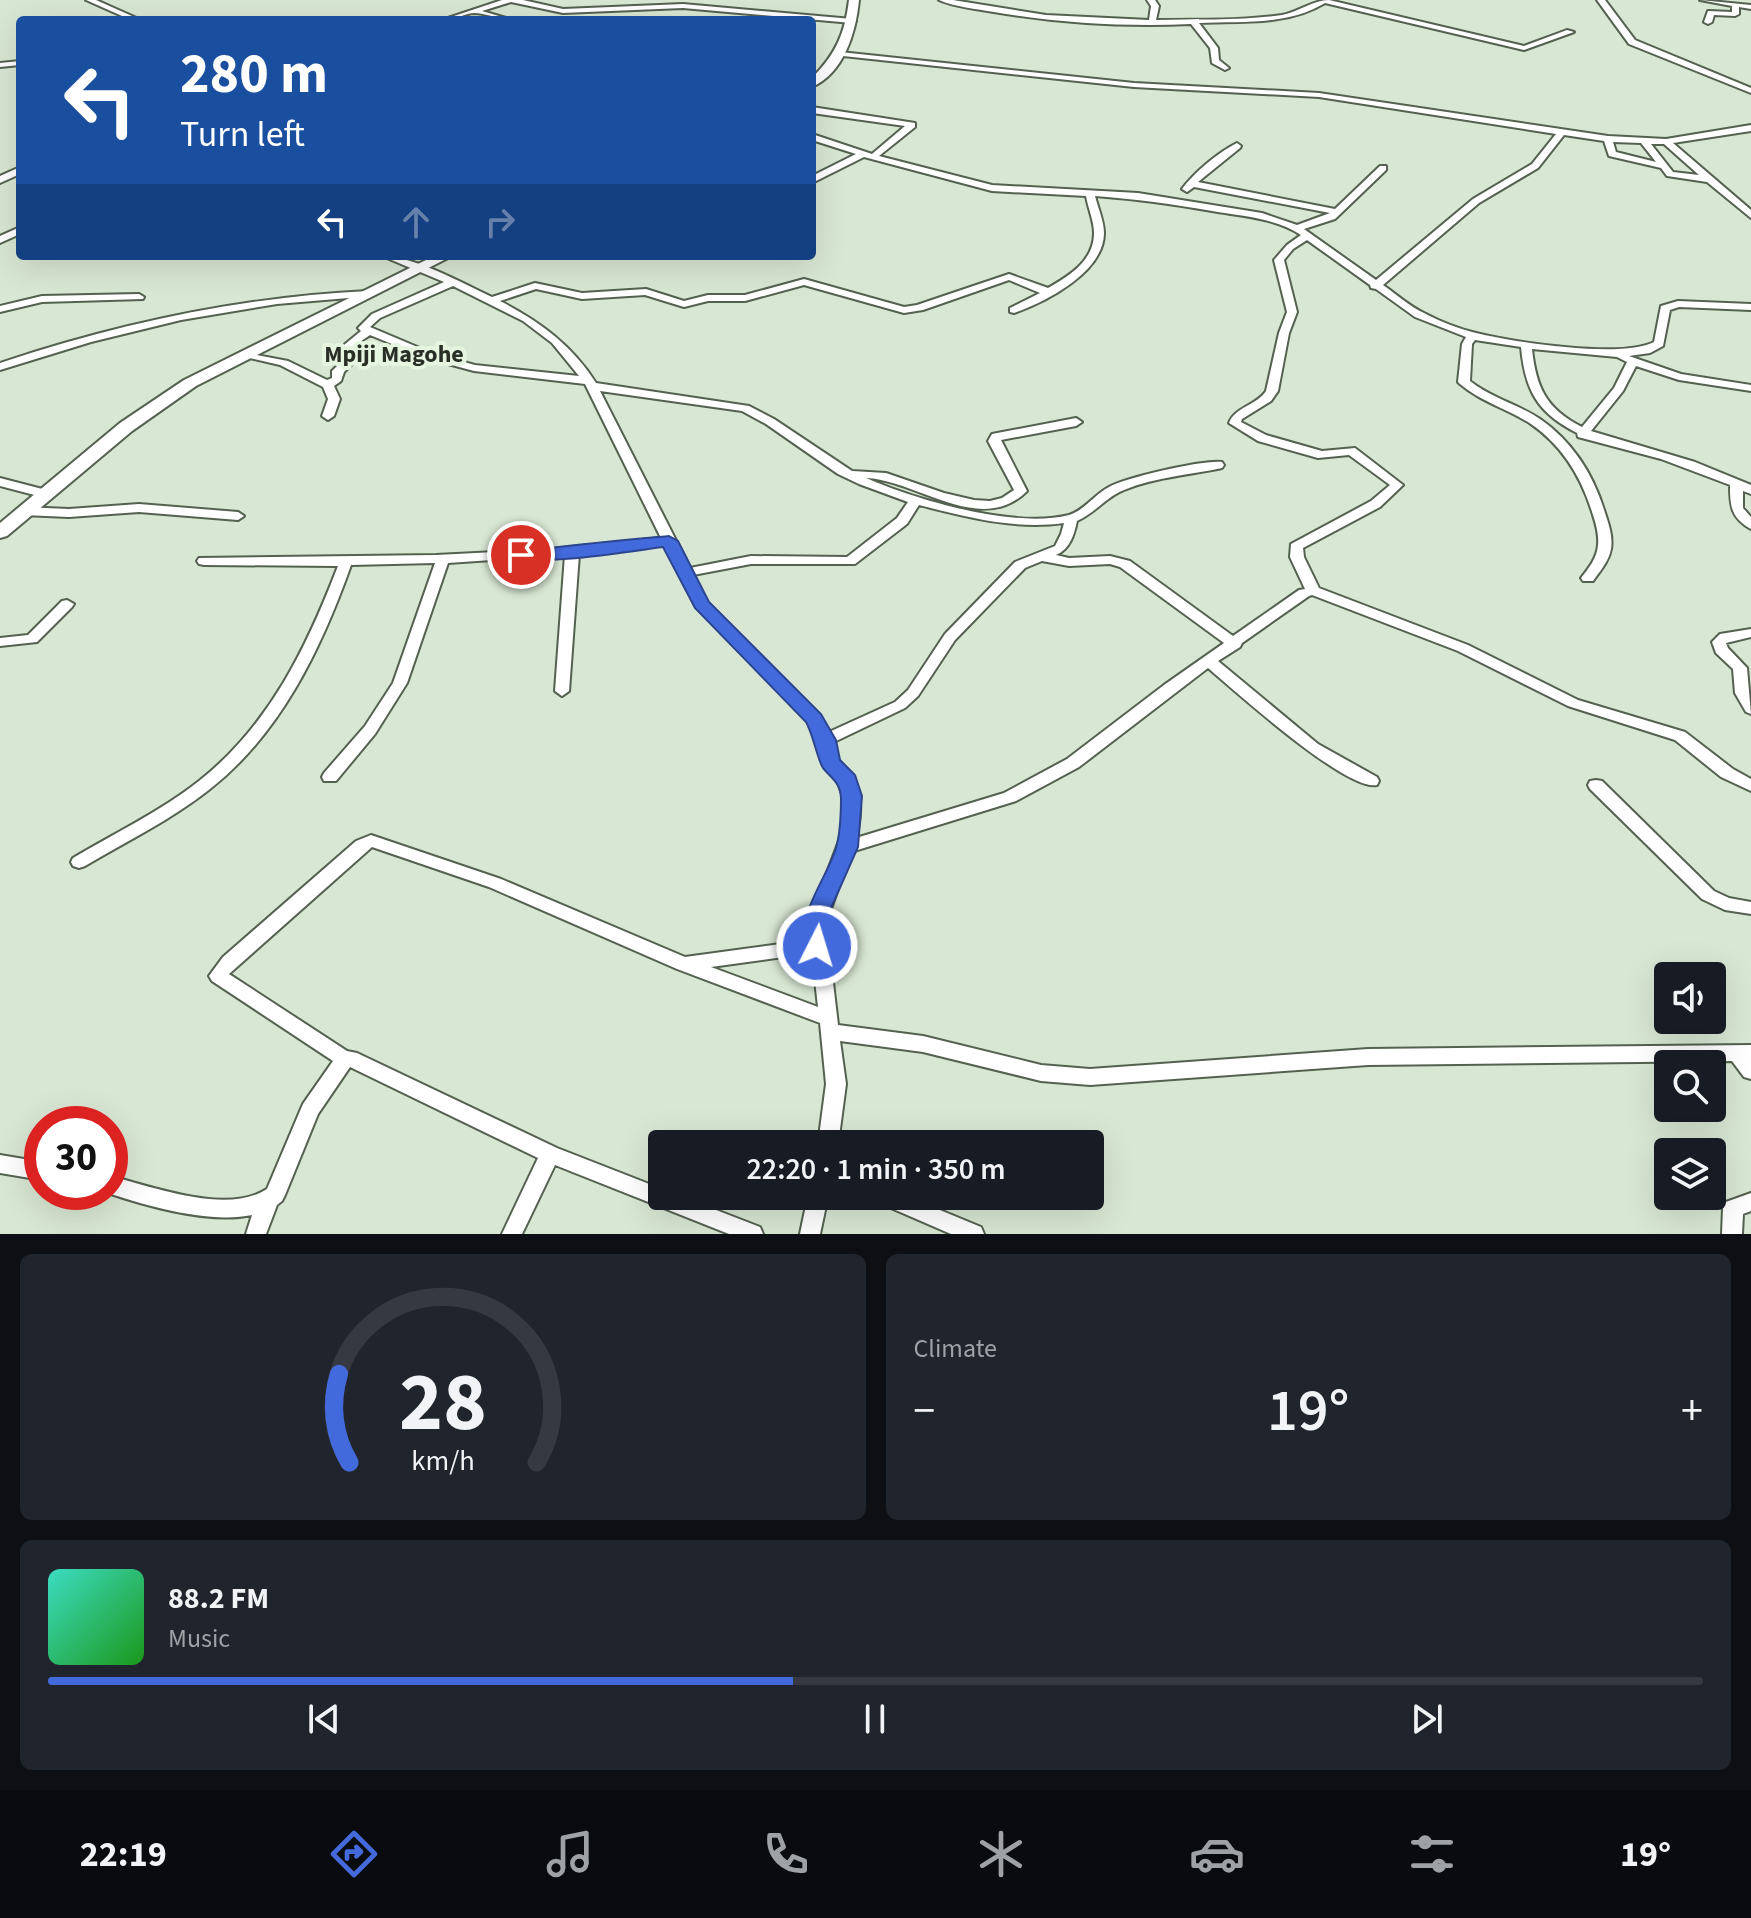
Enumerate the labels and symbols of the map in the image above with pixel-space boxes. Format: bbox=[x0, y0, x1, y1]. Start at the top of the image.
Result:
district label: Mpiji Magohe bbox=[324, 337, 464, 372]
pin bbox=[487, 521, 555, 589]
position arrow bbox=[775, 904, 859, 988]
speed limit sign: 30 bbox=[24, 1106, 128, 1210]

